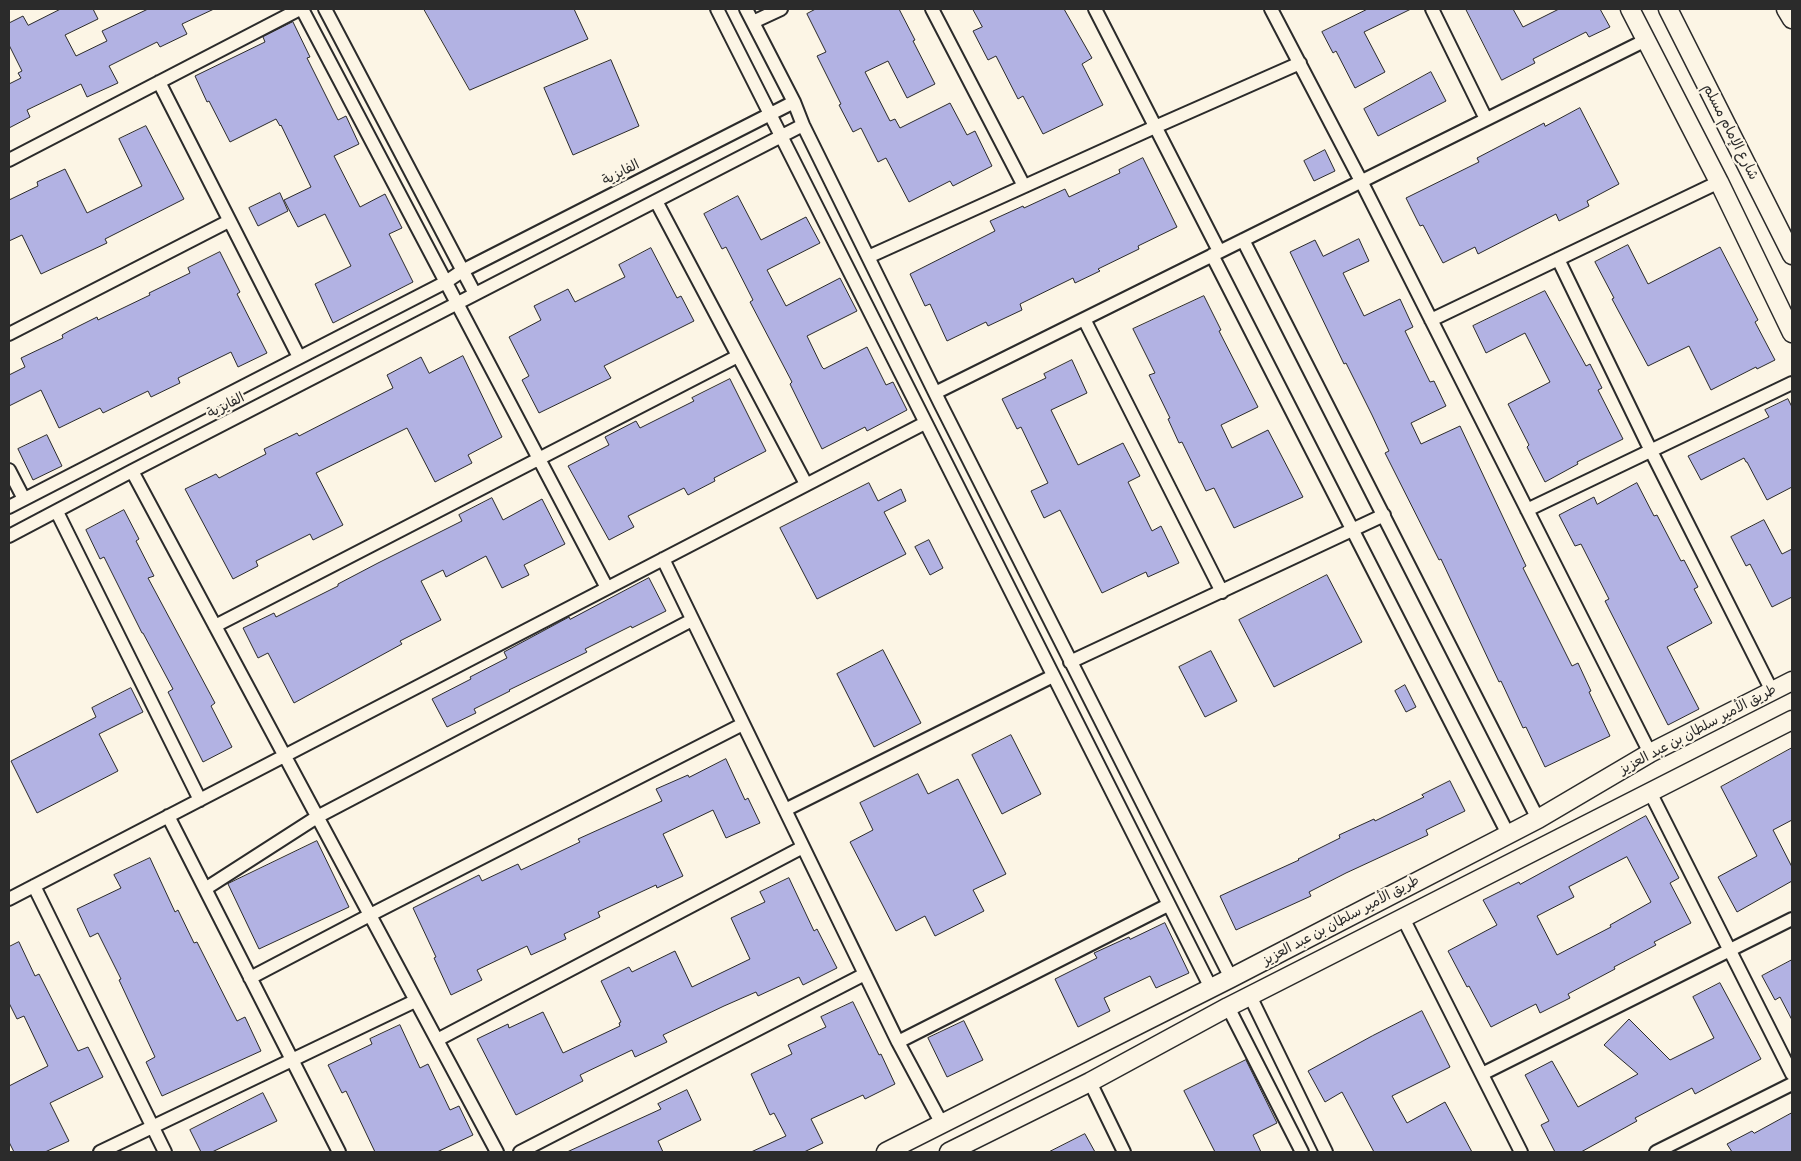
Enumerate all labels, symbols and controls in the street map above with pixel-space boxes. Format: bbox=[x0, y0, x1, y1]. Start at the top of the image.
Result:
street label: شارع الإمام مسلم bbox=[1699, 81, 1761, 183]
street label: الفايزية bbox=[600, 157, 642, 189]
street label: الفايزية bbox=[205, 390, 247, 422]
street label: طريق الأمير سلطان بن عبد العزيز bbox=[1617, 681, 1779, 779]
street label: طريق الأمير سلطان بن عبد العزيز bbox=[1260, 872, 1422, 970]

